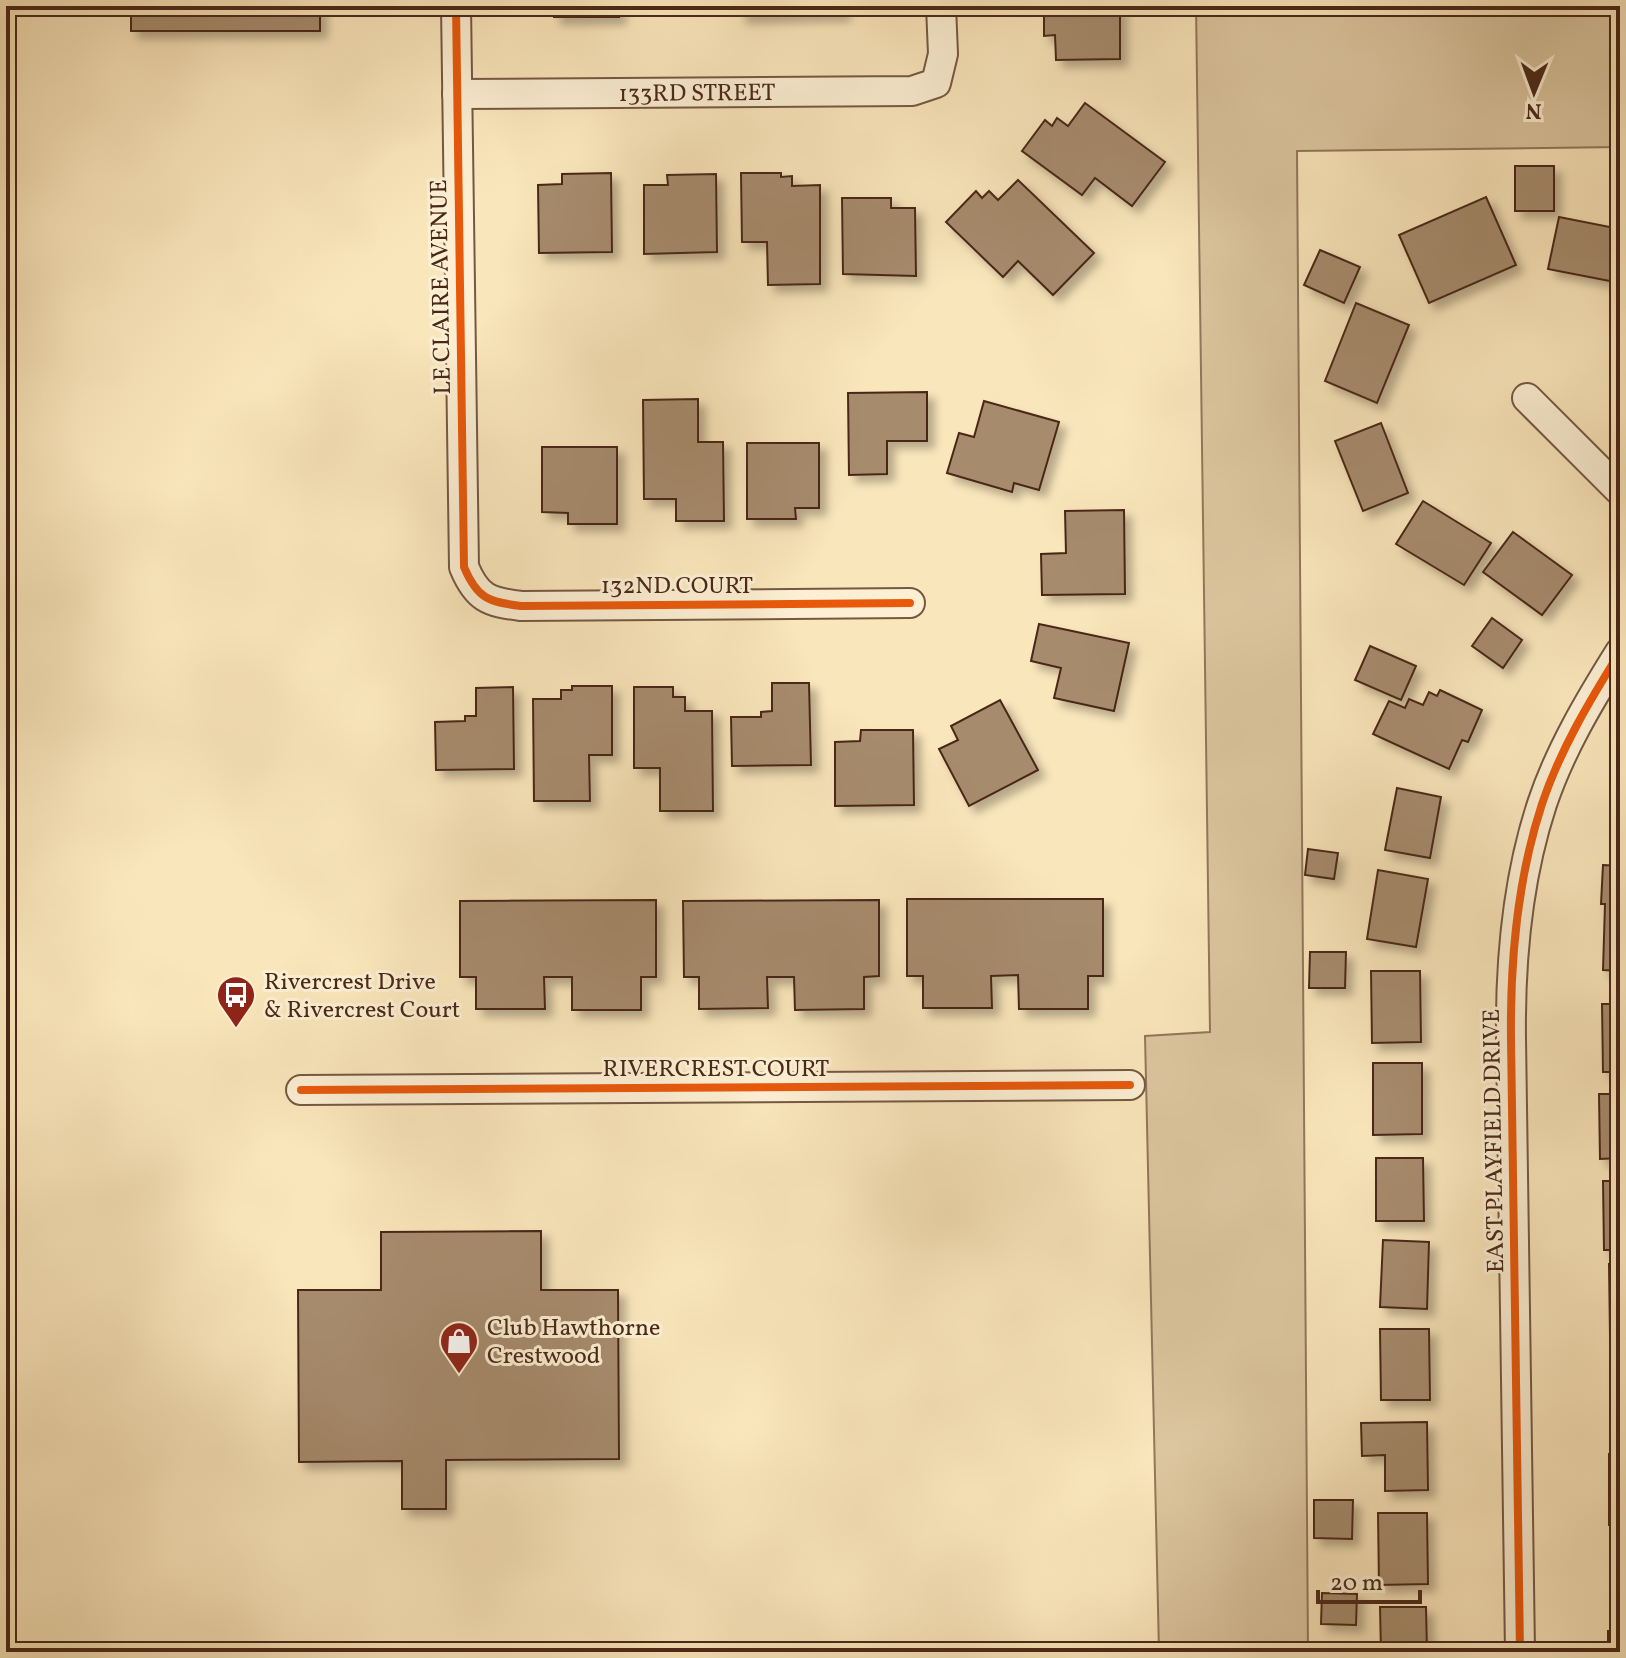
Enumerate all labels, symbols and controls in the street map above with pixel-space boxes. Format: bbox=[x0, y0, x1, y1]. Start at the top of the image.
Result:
north arrow bbox=[1494, 52, 1574, 132]
street label: 133RD STREET bbox=[618, 77, 776, 112]
text: N bbox=[1525, 94, 1542, 125]
street label: LE CLAIRE AVENUE bbox=[423, 179, 461, 395]
street label: 132ND COURT bbox=[601, 570, 753, 604]
place label: Rivercrest Drive & Rivercrest Court bbox=[264, 966, 460, 1028]
bus stop icon: Rivercrest Drive & Rivercrest Court bbox=[215, 974, 257, 1029]
street label: EAST PLAYFIELD DRIVE bbox=[1476, 1008, 1514, 1273]
street label: RIVERCREST COURT bbox=[603, 1053, 829, 1087]
place label: Club Hawthorne Crestwood bbox=[487, 1312, 660, 1374]
shop icon: Club Hawthorne Crestwood bbox=[438, 1320, 480, 1375]
scale bar bbox=[1318, 1554, 1420, 1604]
text: 20 m bbox=[1330, 1567, 1383, 1601]

